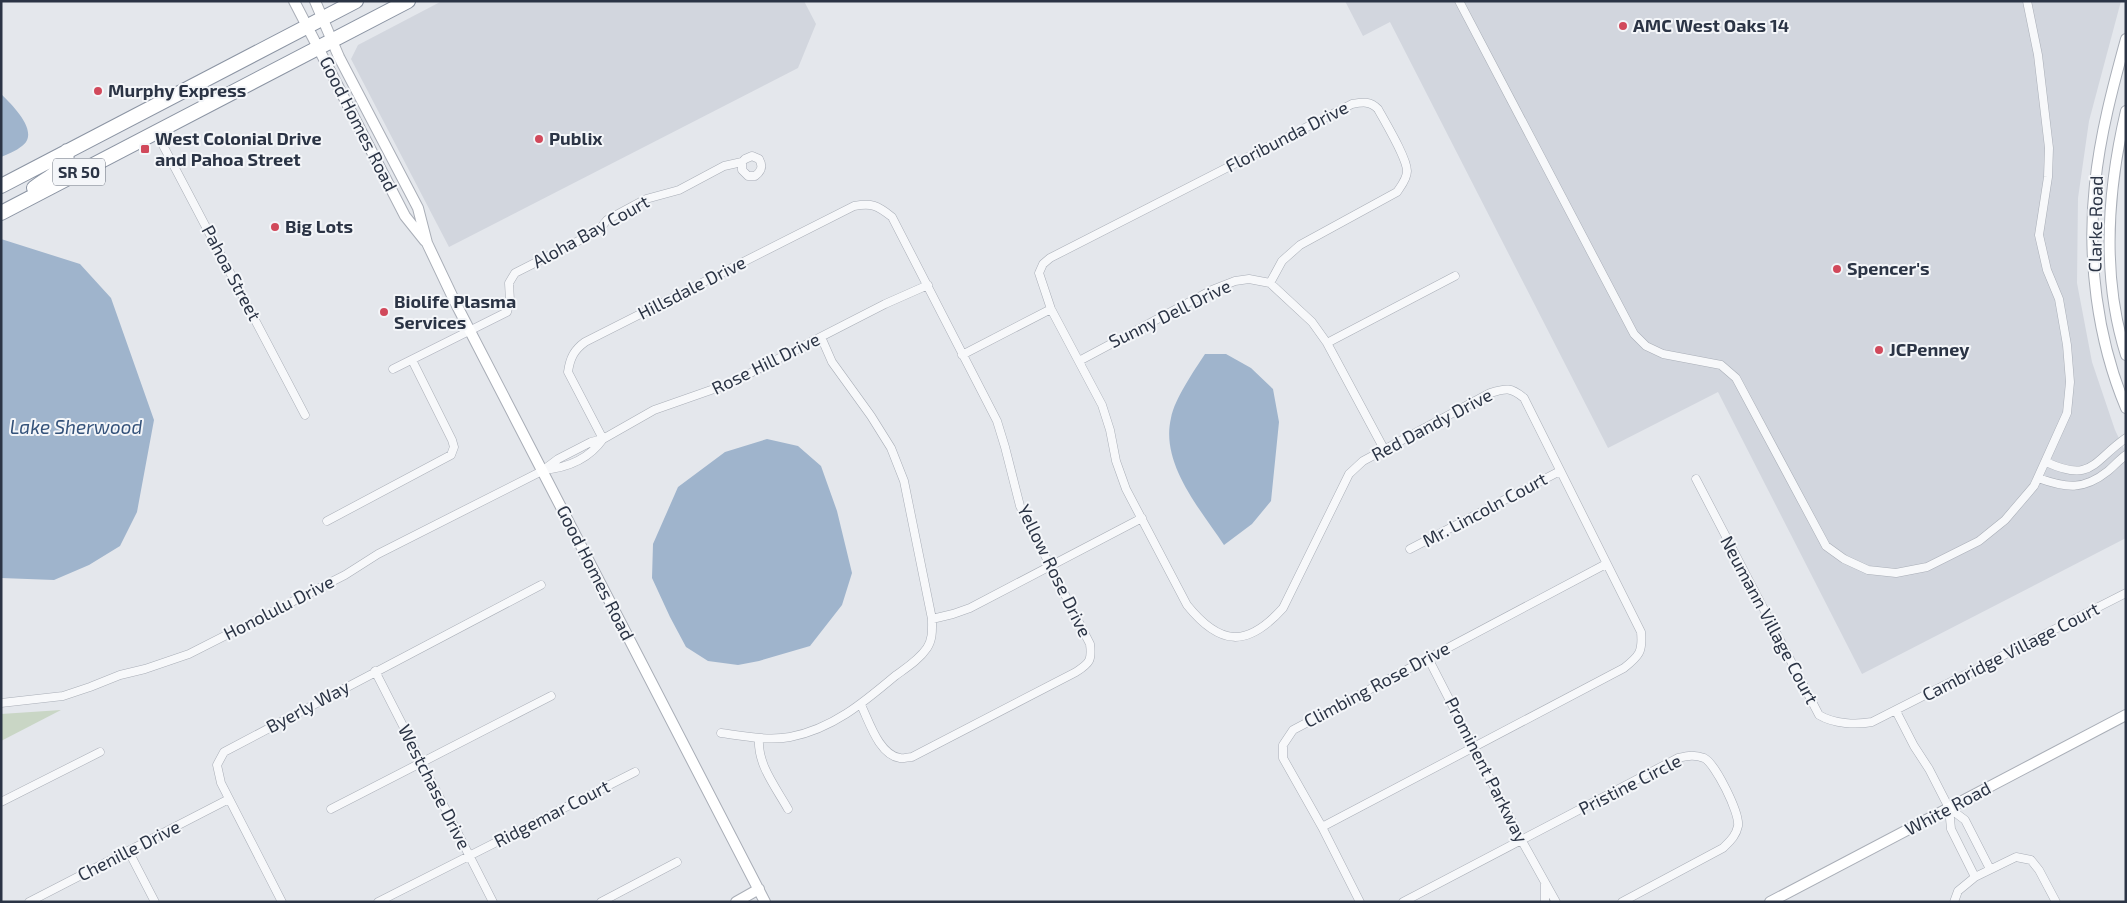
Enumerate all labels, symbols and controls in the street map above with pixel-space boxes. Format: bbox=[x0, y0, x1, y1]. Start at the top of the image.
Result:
place label: AMC West Oaks 14 bbox=[1633, 14, 1789, 36]
marker: AMC West Oaks 14 bbox=[1617, 20, 1629, 32]
street label: Good Homes Road bbox=[315, 52, 402, 195]
place label: Murphy Express bbox=[108, 79, 246, 101]
marker: Murphy Express bbox=[92, 85, 104, 97]
street label: Floribunda Drive bbox=[1221, 96, 1352, 177]
place label: West Colonial Drive and Pahoa Street bbox=[155, 127, 322, 170]
place label: Publix bbox=[549, 127, 603, 149]
marker: Publix bbox=[533, 133, 545, 145]
marker: West Colonial Drive and Pahoa Street bbox=[139, 143, 151, 155]
road number: SR 50 bbox=[53, 158, 105, 186]
street label: Clarke Road bbox=[2083, 175, 2107, 273]
street label: Aloha Bay Court bbox=[528, 190, 653, 272]
place label: Big Lots bbox=[285, 215, 353, 237]
street label: Pahoa Street bbox=[198, 221, 266, 324]
marker: Big Lots bbox=[269, 221, 281, 233]
street label: Hillsdale Drive bbox=[634, 250, 749, 324]
place label: Spencer's bbox=[1847, 257, 1930, 279]
marker: Spencer's bbox=[1831, 263, 1843, 275]
street label: Sunny Dell Drive bbox=[1105, 274, 1234, 352]
place label: Biolife Plasma Services bbox=[394, 290, 516, 333]
marker: Biolife Plasma Services bbox=[378, 306, 390, 318]
street label: Rose Hill Drive bbox=[708, 327, 823, 399]
place label: JCPenney bbox=[1889, 338, 1970, 360]
marker: JCPenney bbox=[1873, 344, 1885, 356]
street label: Red Dandy Drive bbox=[1367, 383, 1496, 465]
water label: Lake Sherwood bbox=[10, 415, 142, 438]
street label: Mr. Lincoln Court bbox=[1418, 467, 1551, 551]
street label: Good Homes Road bbox=[552, 501, 639, 644]
street label: Yellow Rose Drive bbox=[1013, 501, 1097, 640]
street label: Neumann Village Court bbox=[1716, 532, 1824, 707]
street label: Honolulu Drive bbox=[220, 570, 337, 644]
street label: Cambridge Village Court bbox=[1918, 597, 2103, 705]
street label: Climbing Rose Drive bbox=[1300, 636, 1453, 732]
street label: Byerly Way bbox=[262, 675, 354, 737]
street label: Prominent Parkway bbox=[1441, 693, 1533, 846]
street label: Westchase Drive bbox=[394, 720, 476, 853]
street label: Pristine Circle bbox=[1574, 749, 1685, 819]
street label: Ridgemar Court bbox=[490, 774, 613, 852]
street label: White Road bbox=[1901, 776, 1994, 840]
street label: Chenille Drive bbox=[73, 815, 184, 885]

